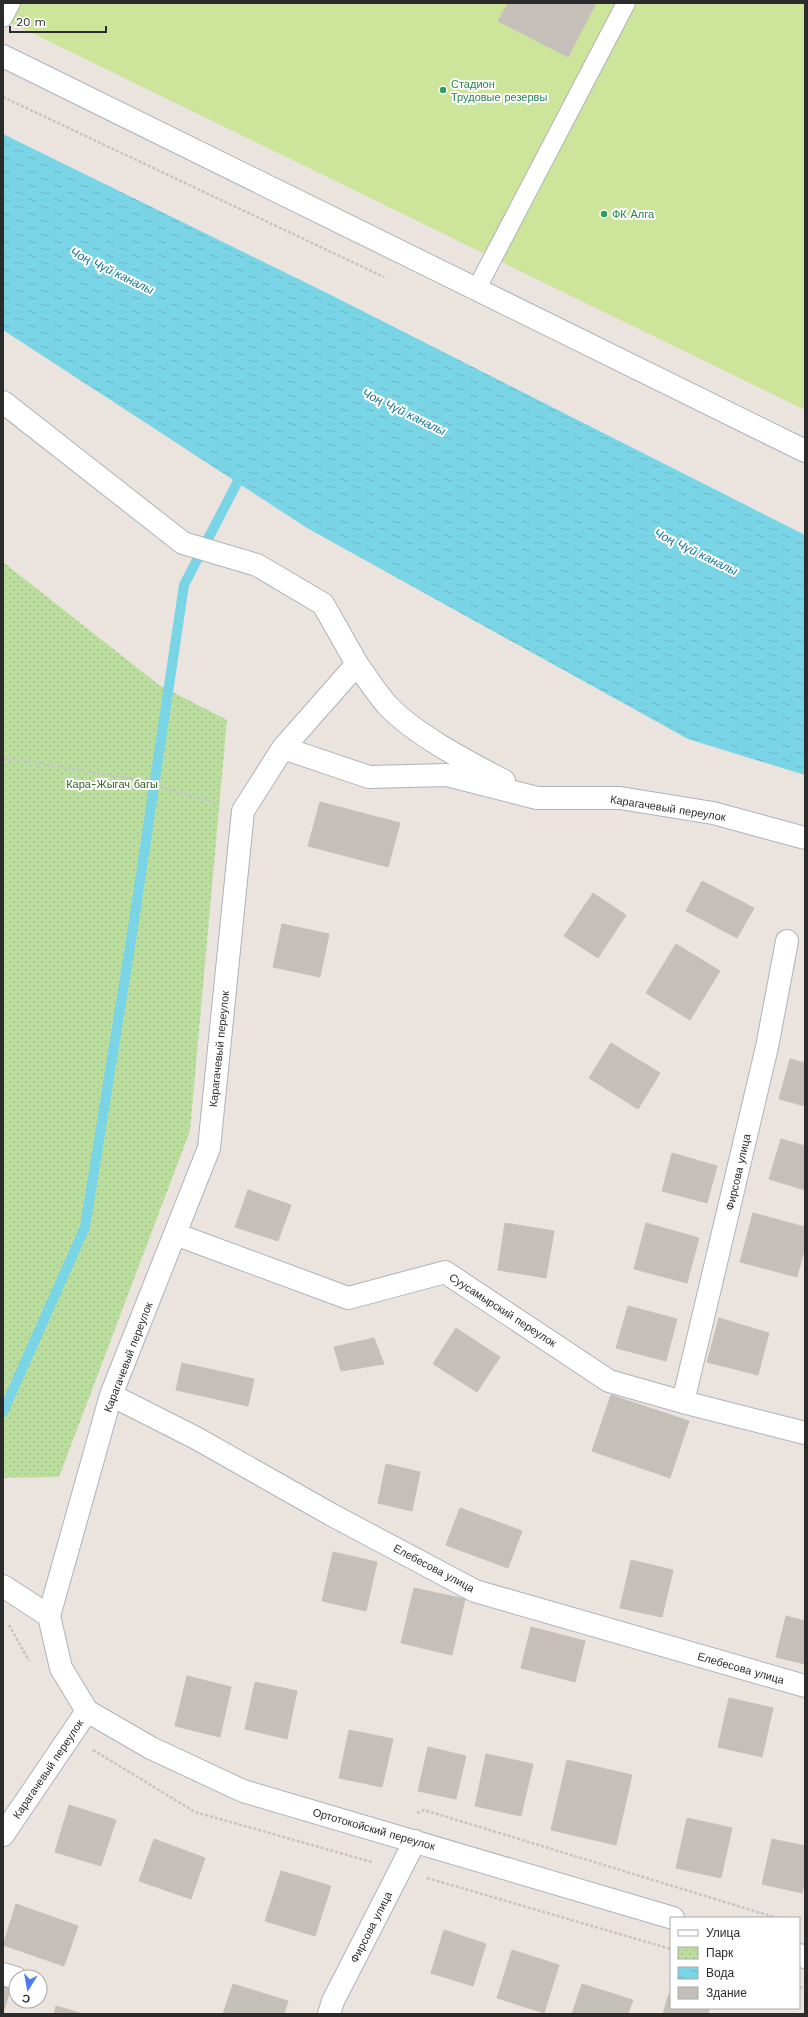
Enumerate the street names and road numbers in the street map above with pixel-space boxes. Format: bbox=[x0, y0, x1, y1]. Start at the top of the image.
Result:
street label: Карагачевый переулок bbox=[609, 793, 727, 824]
street label: Карагачевый переулок bbox=[207, 990, 232, 1108]
street label: Фирсова улица bbox=[723, 1132, 754, 1212]
street label: Суусамырский переулок bbox=[447, 1271, 559, 1350]
street label: Карагачевый переулок bbox=[101, 1300, 156, 1414]
street label: Елебесова улица bbox=[391, 1542, 477, 1596]
street label: Елебесова улица bbox=[696, 1650, 787, 1687]
street label: Карагачевый переулок bbox=[10, 1717, 87, 1821]
street label: Ортотокойский переулок bbox=[311, 1806, 437, 1853]
street label: Фирсова улица bbox=[348, 1889, 395, 1965]

